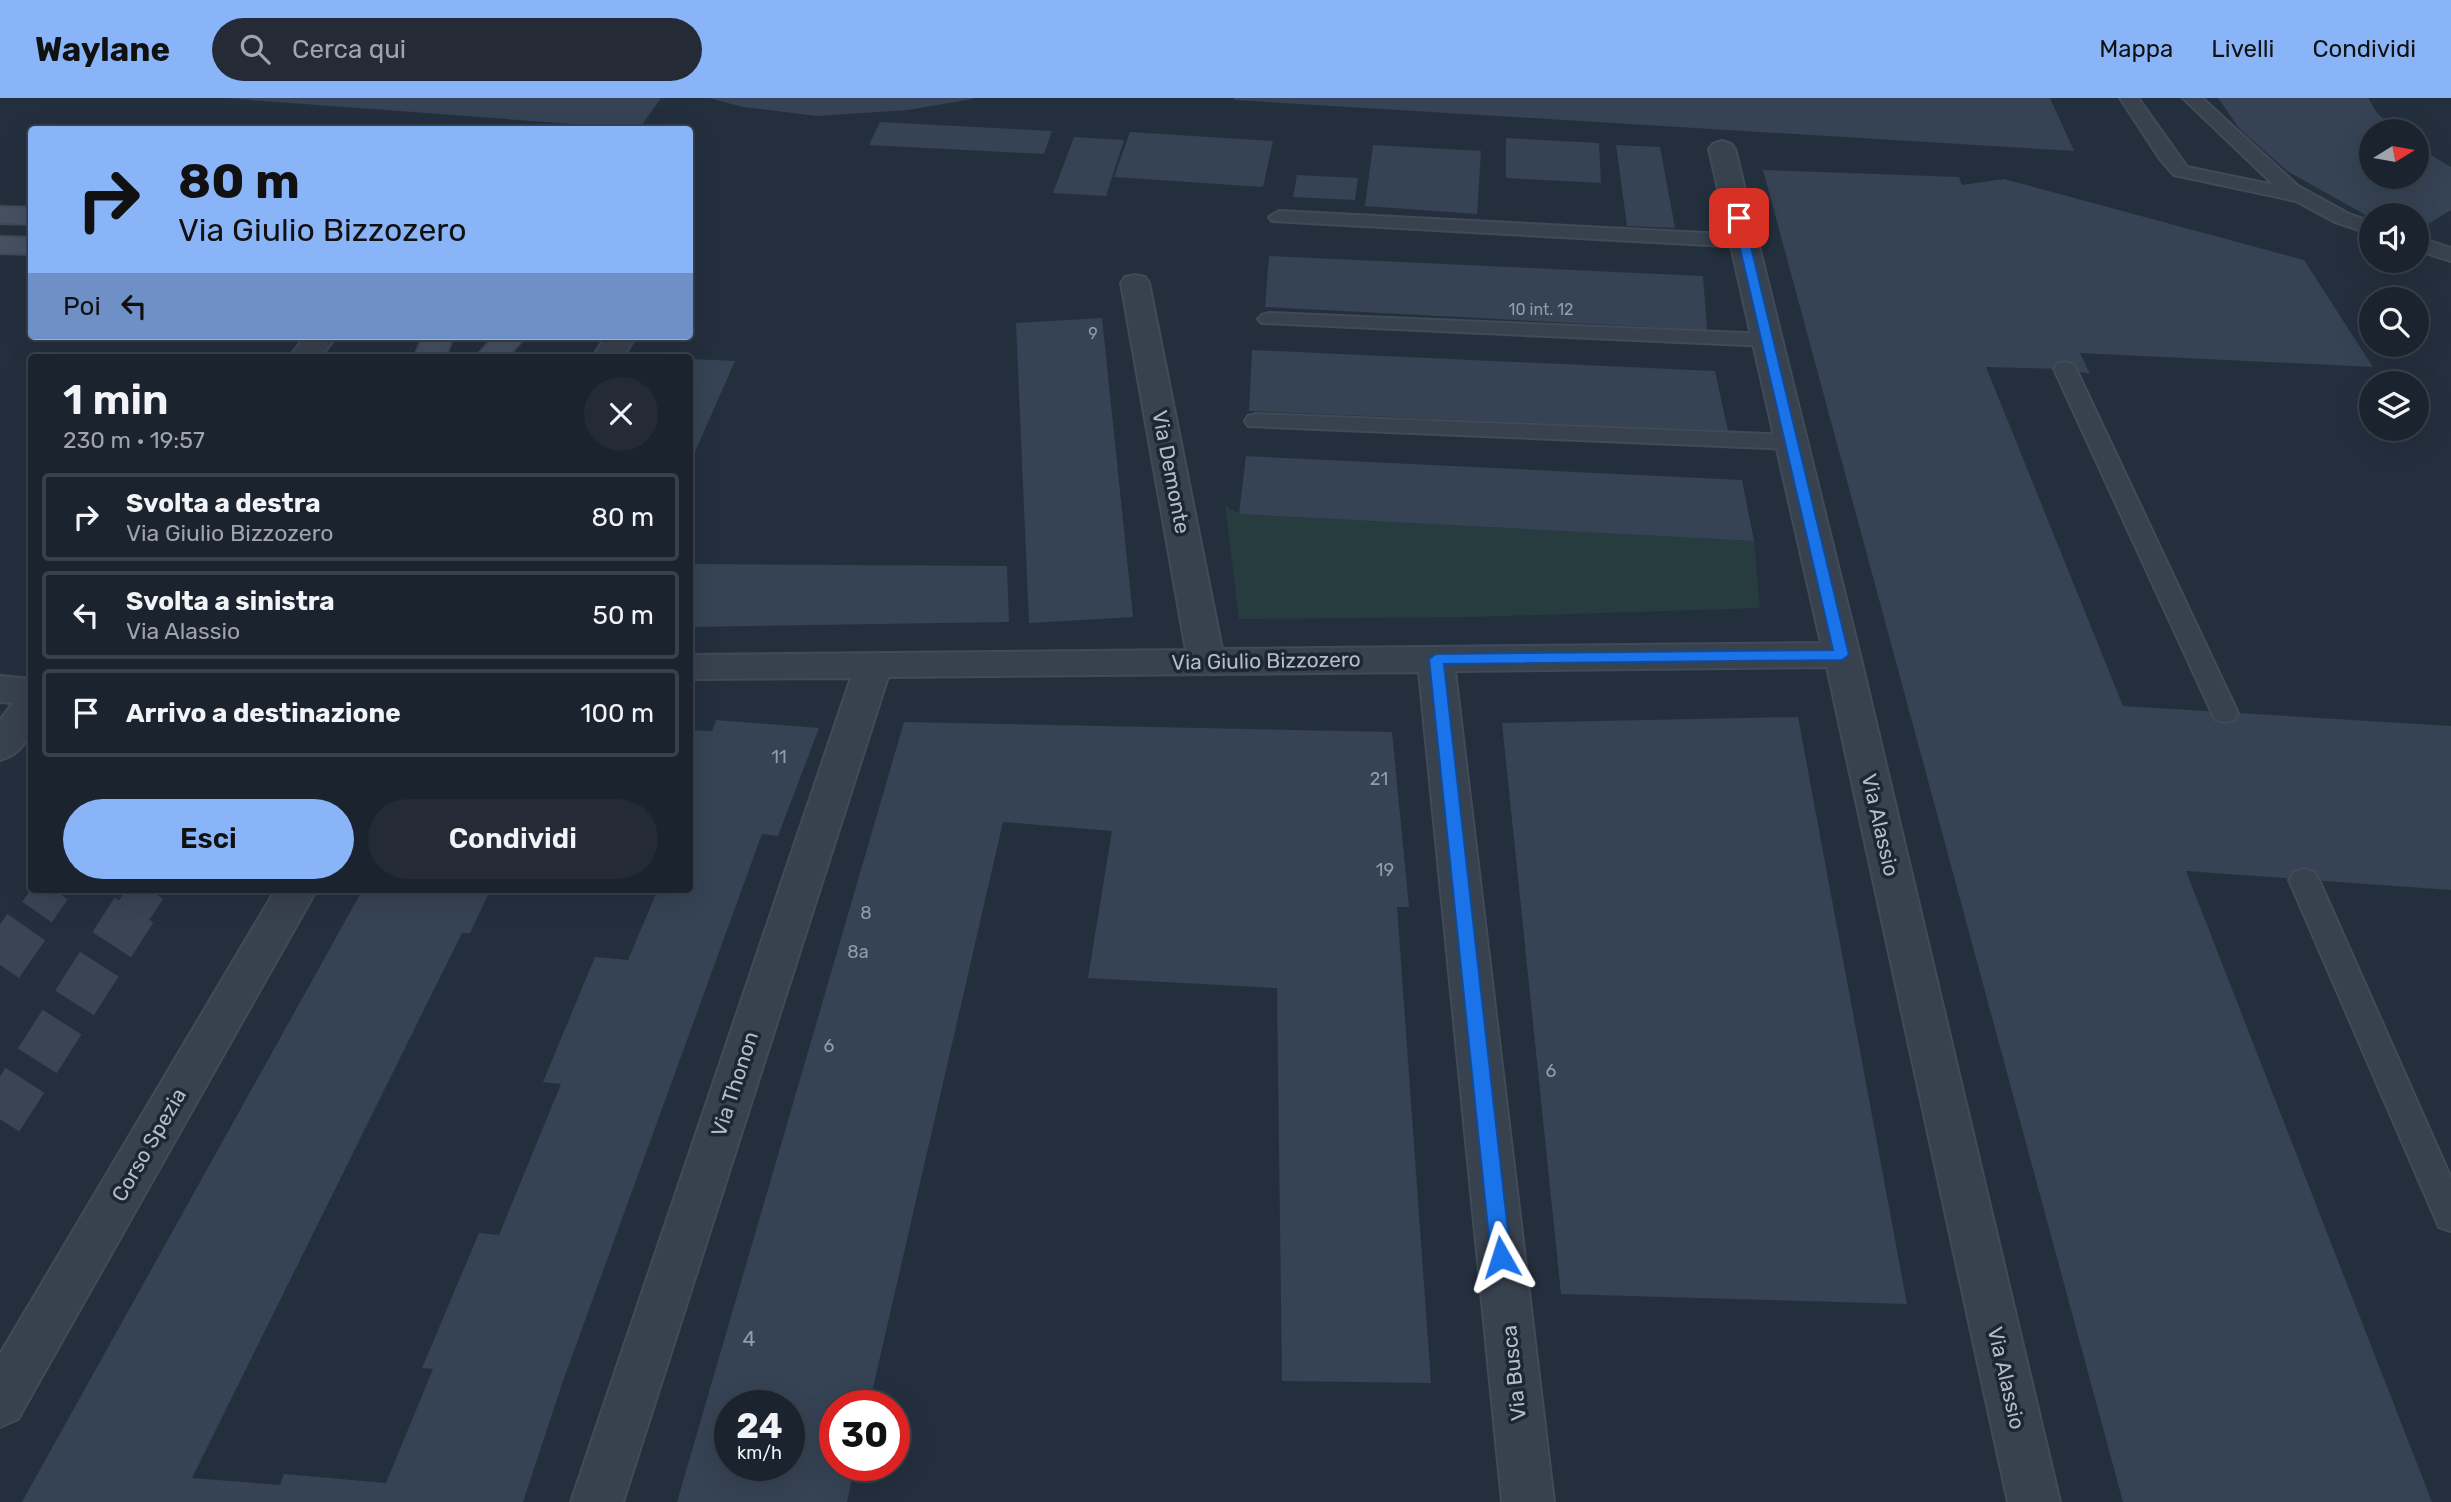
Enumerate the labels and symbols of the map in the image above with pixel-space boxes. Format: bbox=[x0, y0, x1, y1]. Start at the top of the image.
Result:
north arrow bbox=[2359, 119, 2429, 189]
pin bbox=[1709, 188, 1769, 248]
house number: 10 int. 12 bbox=[1509, 300, 1573, 319]
house number: 9 bbox=[1088, 324, 1098, 343]
street label: Via Demonte bbox=[1147, 408, 1196, 536]
street label: Via Giulio Bizzozero bbox=[1171, 646, 1361, 675]
house number: 11 bbox=[771, 746, 787, 768]
house number: 21 bbox=[1370, 768, 1388, 790]
street label: Via Alassio bbox=[1857, 771, 1904, 879]
house number: 19 bbox=[1376, 859, 1394, 881]
house number: 8 bbox=[860, 902, 872, 924]
house number: 8a bbox=[847, 941, 869, 963]
street label: Via Thonon bbox=[706, 1028, 763, 1140]
house number: 6 bbox=[824, 1035, 835, 1057]
house number: 6 bbox=[1546, 1060, 1557, 1082]
street label: Corso Spezia bbox=[106, 1084, 191, 1206]
position arrow bbox=[1464, 1220, 1538, 1294]
street label: Via Busca bbox=[1496, 1324, 1531, 1422]
street label: Via Alassio bbox=[1983, 1324, 2030, 1432]
house number: 4 bbox=[742, 1326, 756, 1351]
speed limit sign: 30 bbox=[819, 1390, 910, 1481]

